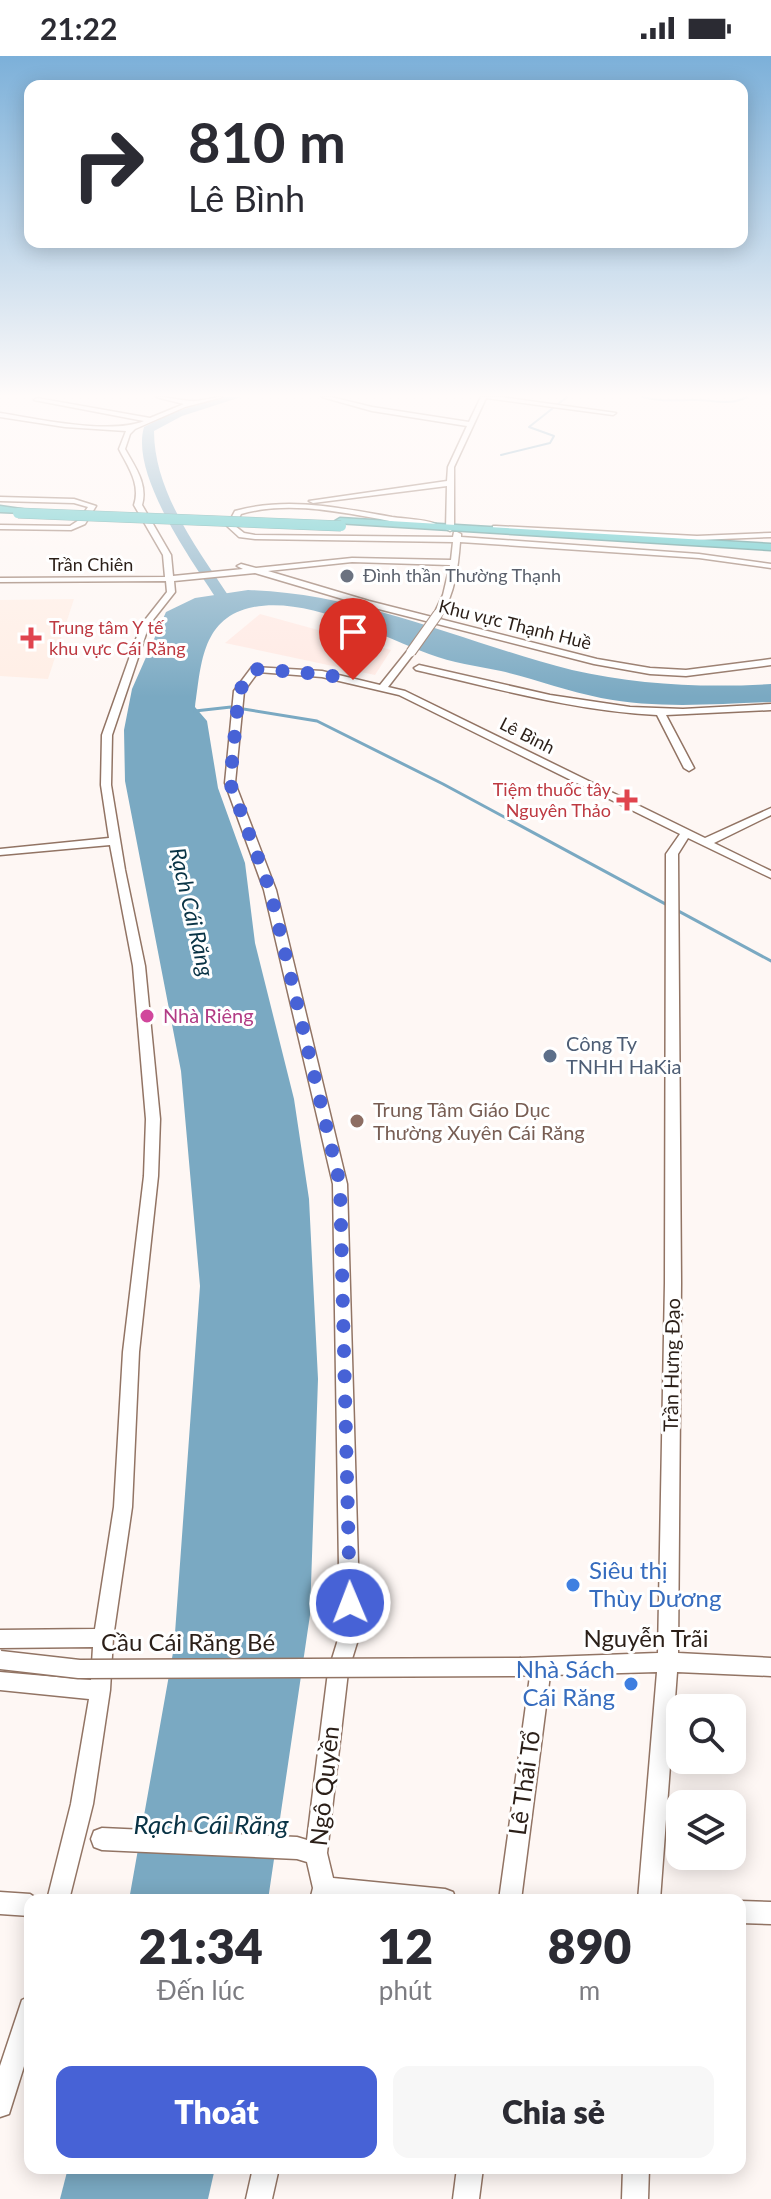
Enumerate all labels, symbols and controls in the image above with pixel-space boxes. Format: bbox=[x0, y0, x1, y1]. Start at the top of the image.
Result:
text: 21:22 bbox=[40, 10, 117, 46]
text: 810 m bbox=[188, 108, 346, 175]
icon: right bbox=[56, 112, 160, 216]
text: Lê Bình bbox=[188, 176, 305, 220]
street label: Trần Chiên bbox=[49, 553, 133, 575]
place label: Đình thần Thường Thạnh bbox=[363, 564, 561, 586]
marker: Đình thần Thường Thạnh bbox=[338, 567, 356, 585]
street label: Khu vực Thạnh Huề bbox=[437, 594, 594, 654]
pin bbox=[319, 598, 387, 680]
icon: arrive bbox=[331, 610, 375, 654]
place label: Trung tâm Y tế khu vực Cái Răng bbox=[49, 616, 186, 659]
marker: Trung tâm Y tế khu vực Cái Răng bbox=[20, 627, 42, 649]
street label: Lê Bình bbox=[496, 712, 559, 758]
place label: Tiệm thuốc tây Nguyên Thảo bbox=[493, 778, 612, 821]
marker: Tiệm thuốc tây Nguyên Thảo bbox=[618, 791, 636, 809]
water label: Rạch Cái Răng bbox=[165, 845, 220, 979]
place label: Nhà Riêng bbox=[163, 1003, 254, 1027]
marker: Nhà Riêng bbox=[138, 1007, 156, 1025]
place label: Công Ty TNHH HaKia bbox=[566, 1031, 681, 1078]
marker: Công Ty TNHH HaKia bbox=[541, 1047, 559, 1065]
place label: Trung Tâm Giáo Dục Thường Xuyên Cái Răng bbox=[373, 1097, 585, 1144]
marker: Trung Tâm Giáo Dục Thường Xuyên Cái Răng bbox=[348, 1112, 366, 1130]
street label: Trần Hưng Đạo bbox=[658, 1298, 684, 1432]
place label: Siêu thị Thùy Dương bbox=[589, 1555, 721, 1612]
position arrow bbox=[308, 1561, 392, 1645]
marker: Siêu thị Thùy Dương bbox=[564, 1576, 582, 1594]
street label: Nguyễn Trãi bbox=[583, 1623, 709, 1652]
street label: Cầu Cái Răng Bé bbox=[101, 1627, 275, 1656]
place label: Nhà Sách Cái Răng bbox=[516, 1654, 615, 1711]
marker: Nhà Sách Cái Răng bbox=[622, 1675, 640, 1693]
map controls bbox=[666, 1694, 746, 1870]
button: search bbox=[666, 1694, 746, 1774]
street label: Ngô Quyền bbox=[303, 1724, 344, 1847]
street label: Lê Thái Tổ bbox=[502, 1729, 545, 1837]
button: layers bbox=[666, 1790, 746, 1870]
water label: Rạch Cái Răng bbox=[133, 1808, 289, 1840]
text: 21:34 bbox=[139, 1917, 263, 1974]
text: 12 bbox=[377, 1917, 433, 1974]
text: 890 bbox=[548, 1917, 631, 1974]
text: Đến lúc bbox=[157, 1974, 245, 2006]
text: phút bbox=[379, 1974, 432, 2006]
text: m bbox=[579, 1974, 600, 2006]
button: Thoát bbox=[56, 2066, 377, 2158]
button: Chia sẻ bbox=[393, 2066, 714, 2158]

